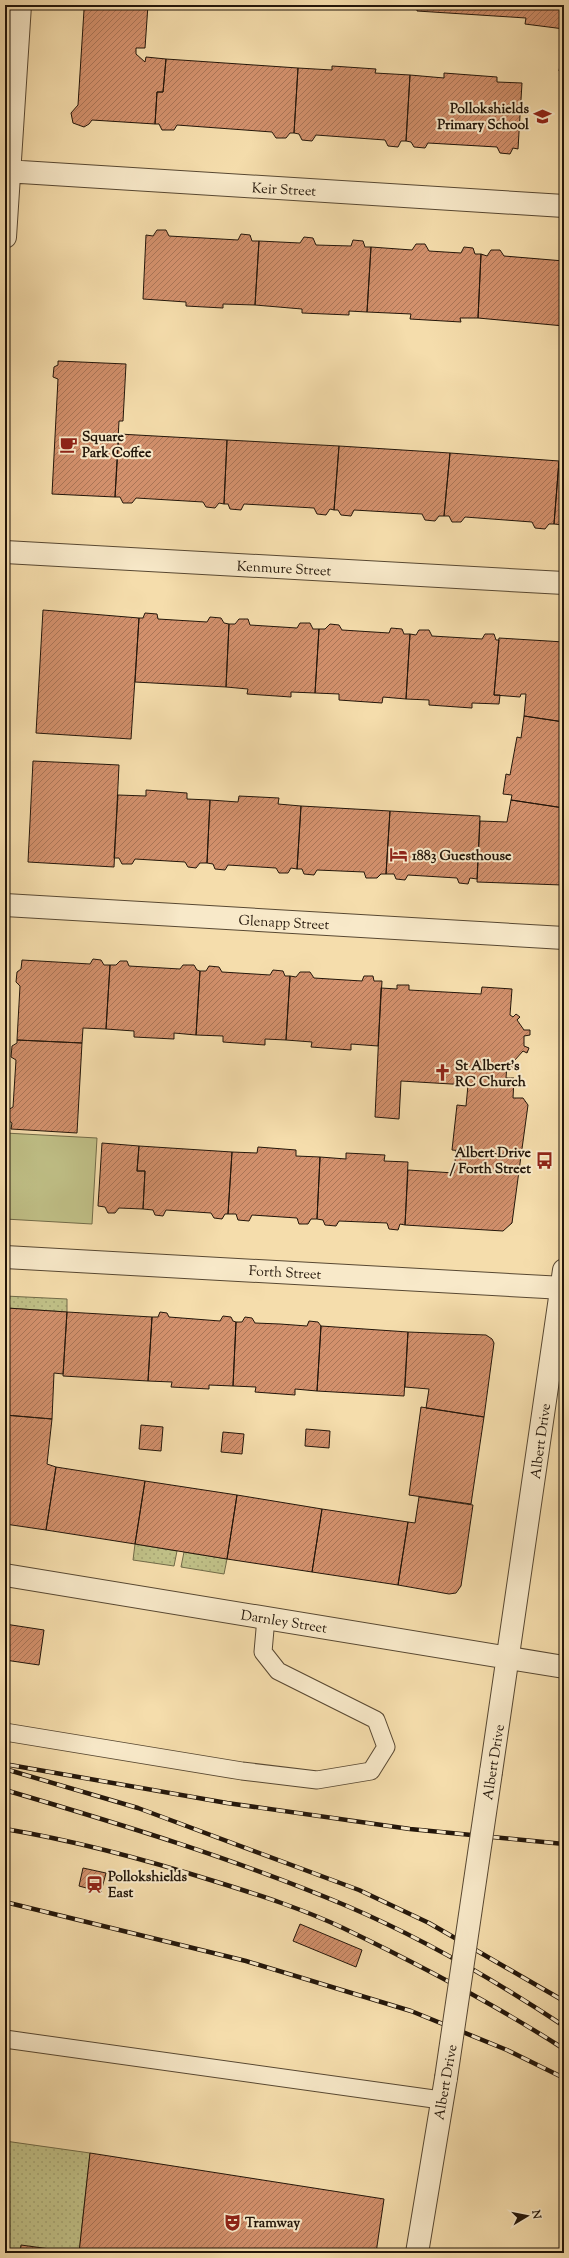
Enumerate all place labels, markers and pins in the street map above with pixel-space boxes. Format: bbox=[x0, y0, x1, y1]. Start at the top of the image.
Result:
place label: Pollokshields Primary School bbox=[437, 100, 529, 136]
school or university icon: Pollokshields Primary School bbox=[532, 106, 552, 126]
place label: Square Park Coffee bbox=[82, 428, 152, 464]
cafe icon: Square Park Coffee bbox=[59, 434, 79, 454]
hotel icon: 1883 Guesthouse bbox=[389, 845, 409, 865]
place label: 1883 Guesthouse bbox=[412, 847, 512, 867]
place label: St Albert's RC Church bbox=[455, 1057, 527, 1093]
church icon: St Albert's RC Church bbox=[432, 1063, 452, 1083]
place label: Albert Drive / Forth Street bbox=[450, 1144, 531, 1180]
bus stop icon: Albert Drive / Forth Street bbox=[534, 1150, 554, 1170]
place label: Pollokshields East bbox=[108, 1868, 188, 1904]
station icon: Pollokshields East bbox=[85, 1874, 105, 1894]
theatre icon: Tramway bbox=[222, 2212, 242, 2232]
place label: Tramway bbox=[245, 2214, 300, 2234]

